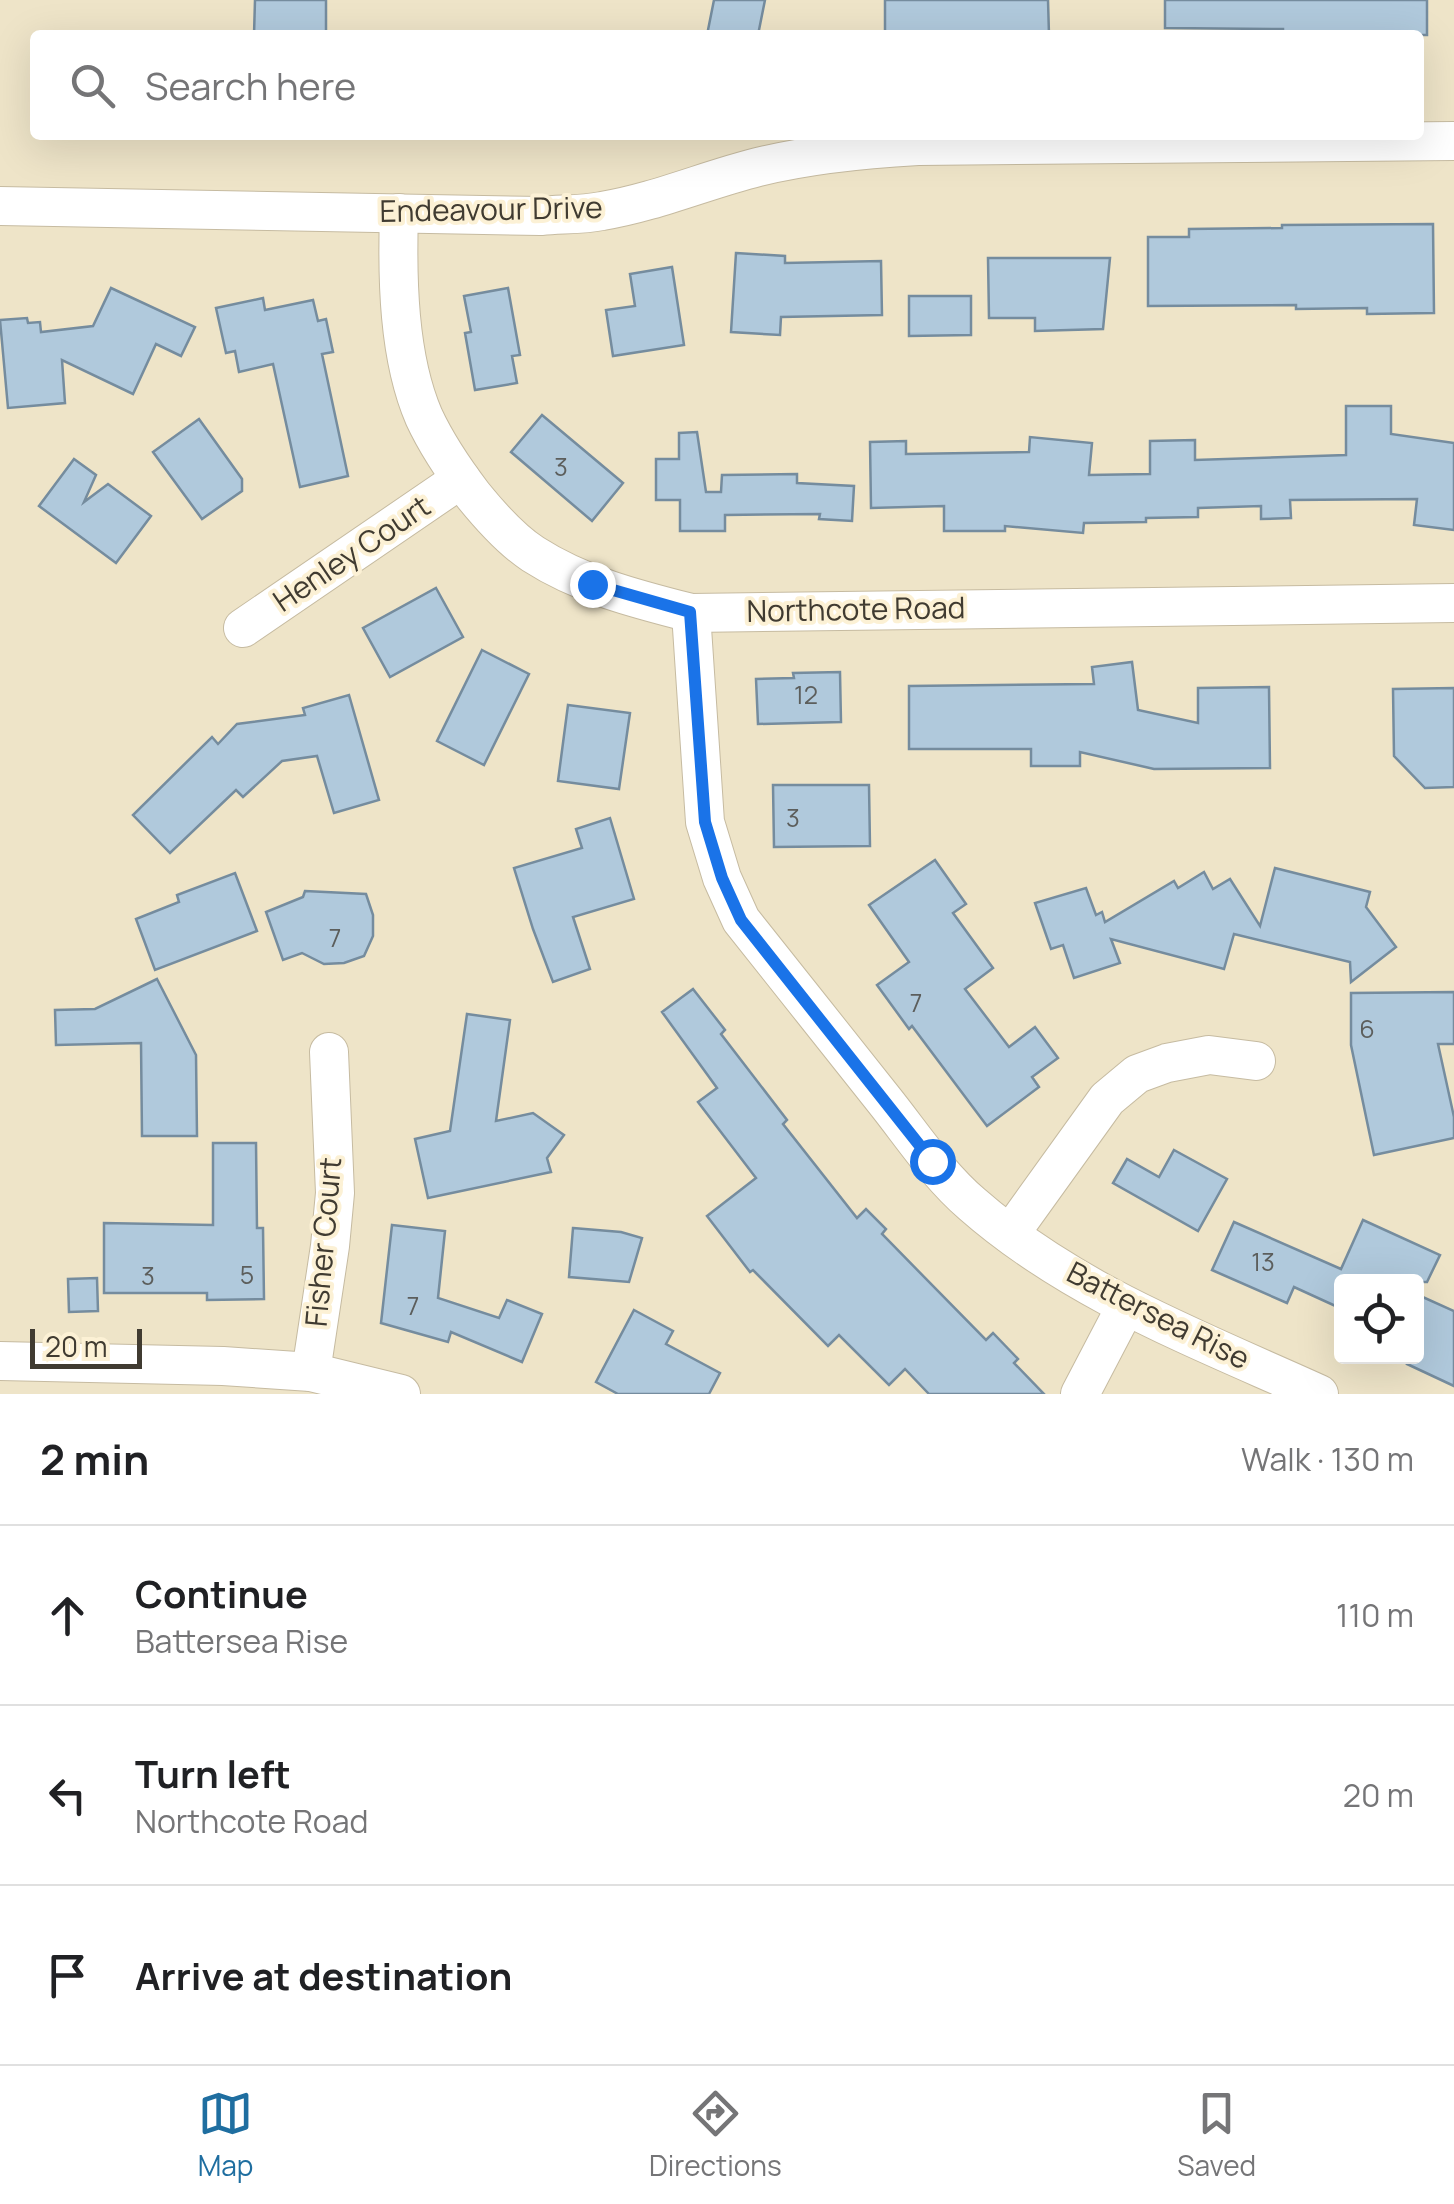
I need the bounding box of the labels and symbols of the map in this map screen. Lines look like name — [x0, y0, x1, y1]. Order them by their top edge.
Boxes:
street label: Endeavour Drive — [379, 186, 603, 231]
house number: 3 — [554, 449, 568, 484]
street label: Henley Court — [265, 485, 438, 620]
route end — [570, 562, 616, 608]
street label: Northcote Road — [746, 586, 966, 631]
house number: 12 — [794, 677, 818, 712]
house number: 3 — [786, 800, 800, 835]
house number: 7 — [329, 920, 341, 955]
house number: 7 — [910, 985, 922, 1020]
house number: 6 — [1359, 1011, 1375, 1046]
route start — [910, 1139, 956, 1185]
street label: Fisher Court — [295, 1155, 350, 1328]
house number: 13 — [1251, 1244, 1275, 1279]
street label: Battersea Rise — [1060, 1251, 1257, 1378]
house number: 5 — [240, 1257, 254, 1292]
house number: 3 — [141, 1258, 155, 1293]
house number: 7 — [407, 1288, 419, 1323]
scale bar — [30, 1324, 142, 1368]

